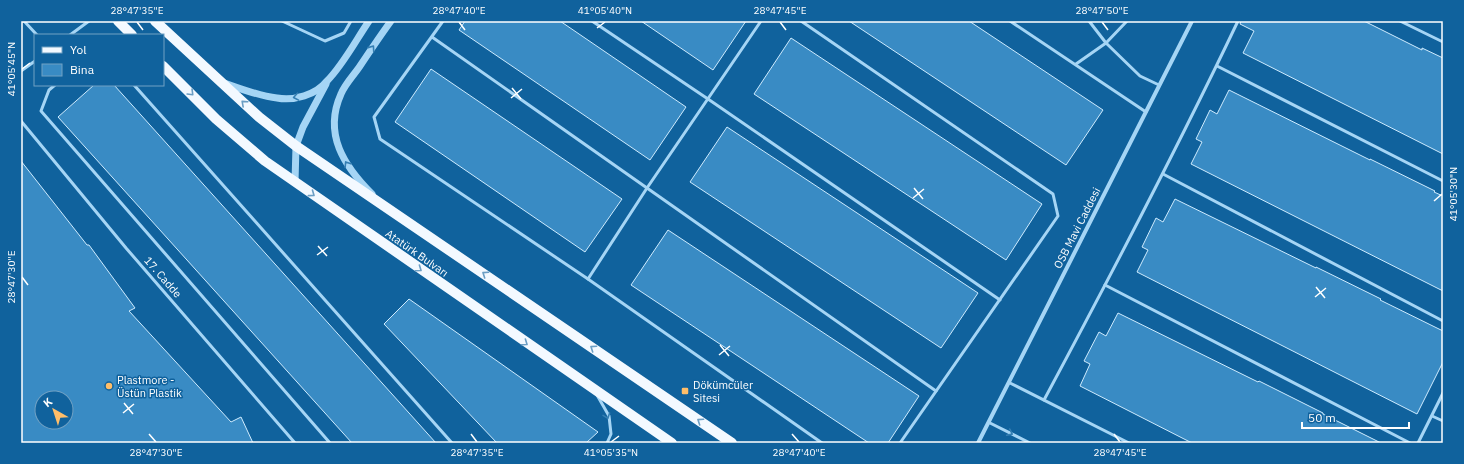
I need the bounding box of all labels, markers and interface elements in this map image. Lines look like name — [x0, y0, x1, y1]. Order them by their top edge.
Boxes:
text: 28°47'35"E — [110, 4, 164, 17]
text: 28°47'40"E — [432, 4, 486, 17]
text: 41°05'40"N — [578, 4, 632, 17]
text: 28°47'45"E — [753, 4, 807, 17]
text: 28°47'50"E — [1075, 4, 1129, 17]
legend — [34, 34, 164, 86]
text: 41°05'45"N — [5, 42, 18, 96]
text: Yol — [70, 42, 87, 57]
one-way arrow — [367, 45, 374, 52]
text: Bina — [70, 62, 95, 77]
one-way arrow — [186, 88, 194, 96]
one-way arrow — [293, 92, 299, 101]
one-way arrow — [241, 100, 249, 108]
one-way arrow — [345, 161, 352, 168]
text: 41°05'30"N — [1447, 167, 1460, 221]
street label: OSB Mavi Caddesi — [1051, 185, 1103, 271]
one-way arrow — [308, 189, 315, 197]
street label: Atatürk Bulvarı — [383, 226, 451, 280]
text: 28°47'30"E — [5, 250, 18, 304]
street label: 17. Cadde — [141, 253, 185, 301]
one-way arrow — [414, 264, 421, 271]
one-way arrow — [482, 271, 489, 279]
one-way arrow — [521, 338, 528, 345]
one-way arrow — [590, 346, 597, 353]
place label: Plastmore - Üstün Plastik — [117, 373, 182, 400]
place label: Dökümcüler Sitesi — [693, 378, 753, 405]
marker: Plastmore - Üstün Plastik — [104, 381, 114, 391]
marker: Dökümcüler Sitesi — [680, 386, 690, 396]
north arrow — [34, 390, 74, 430]
text: K — [40, 394, 55, 410]
scale bar — [1302, 404, 1409, 430]
text: 50 m — [1308, 410, 1336, 425]
one-way arrow — [602, 412, 611, 419]
one-way arrow — [697, 418, 704, 426]
one-way arrow — [1006, 428, 1013, 436]
text: 28°47'30"E — [129, 446, 183, 459]
text: 28°47'35"E — [450, 446, 504, 459]
text: 41°05'35"N — [584, 446, 638, 459]
text: 28°47'40"E — [772, 446, 826, 459]
text: 28°47'45"E — [1093, 446, 1147, 459]

